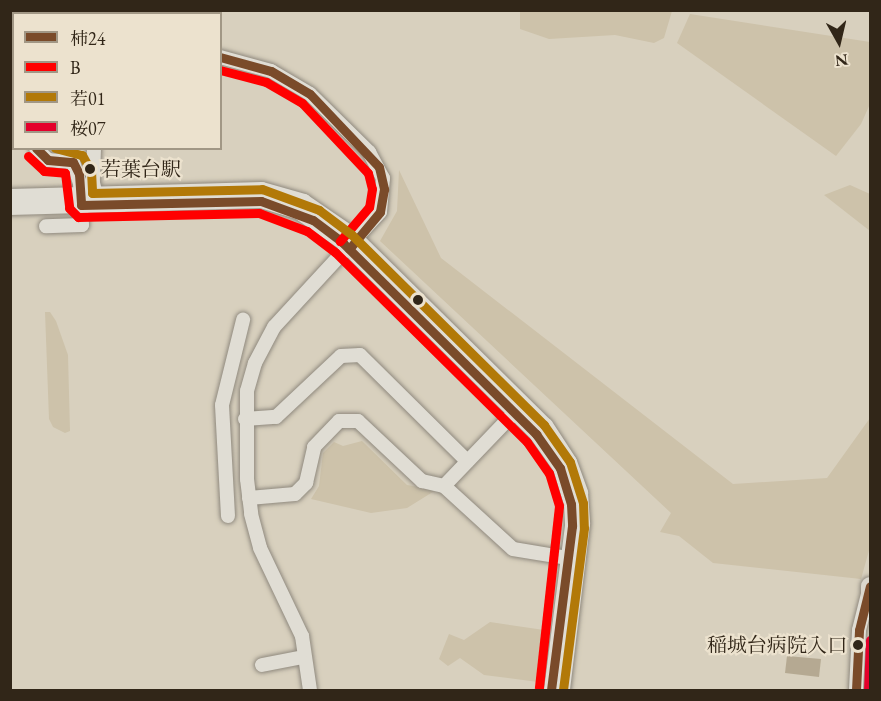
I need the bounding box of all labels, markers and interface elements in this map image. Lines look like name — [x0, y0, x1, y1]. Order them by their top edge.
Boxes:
legend — [12, 12, 222, 150]
north arrow — [809, 12, 869, 72]
text: 柿24 — [70, 27, 105, 50]
text: N — [834, 49, 849, 72]
text: B — [70, 56, 81, 79]
text: 若01 — [70, 87, 105, 110]
text: 桜07 — [70, 117, 105, 140]
place label: 若葉台駅 — [101, 157, 181, 181]
marker: 若葉台駅 — [84, 163, 96, 175]
unlabelled marker — [412, 294, 424, 306]
place label: 稲城台病院入口 — [707, 633, 847, 657]
marker: 稲城台病院入口 — [852, 639, 864, 651]

